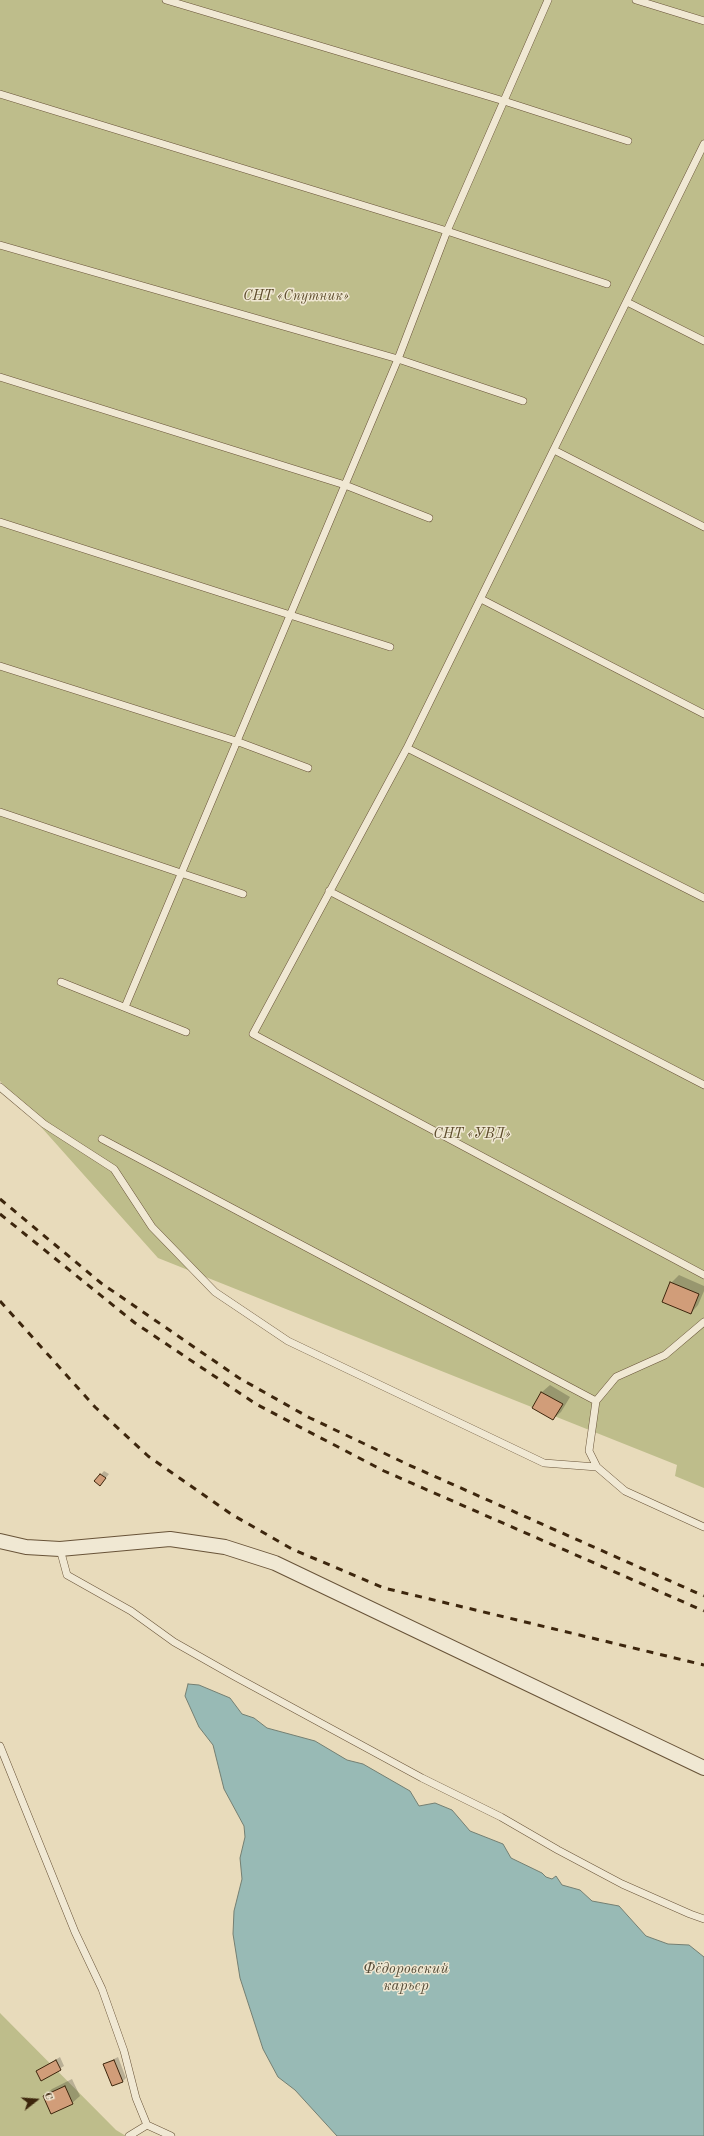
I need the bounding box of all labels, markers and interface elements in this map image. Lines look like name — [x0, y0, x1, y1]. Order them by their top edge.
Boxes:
park label: СНТ «Спутник» — [243, 288, 349, 304]
park label: СНТ «УВД» — [433, 1126, 511, 1142]
water label: Фёдоровский карьер — [363, 1960, 449, 1995]
north arrow — [16, 2080, 56, 2120]
text: С — [42, 2091, 54, 2101]

